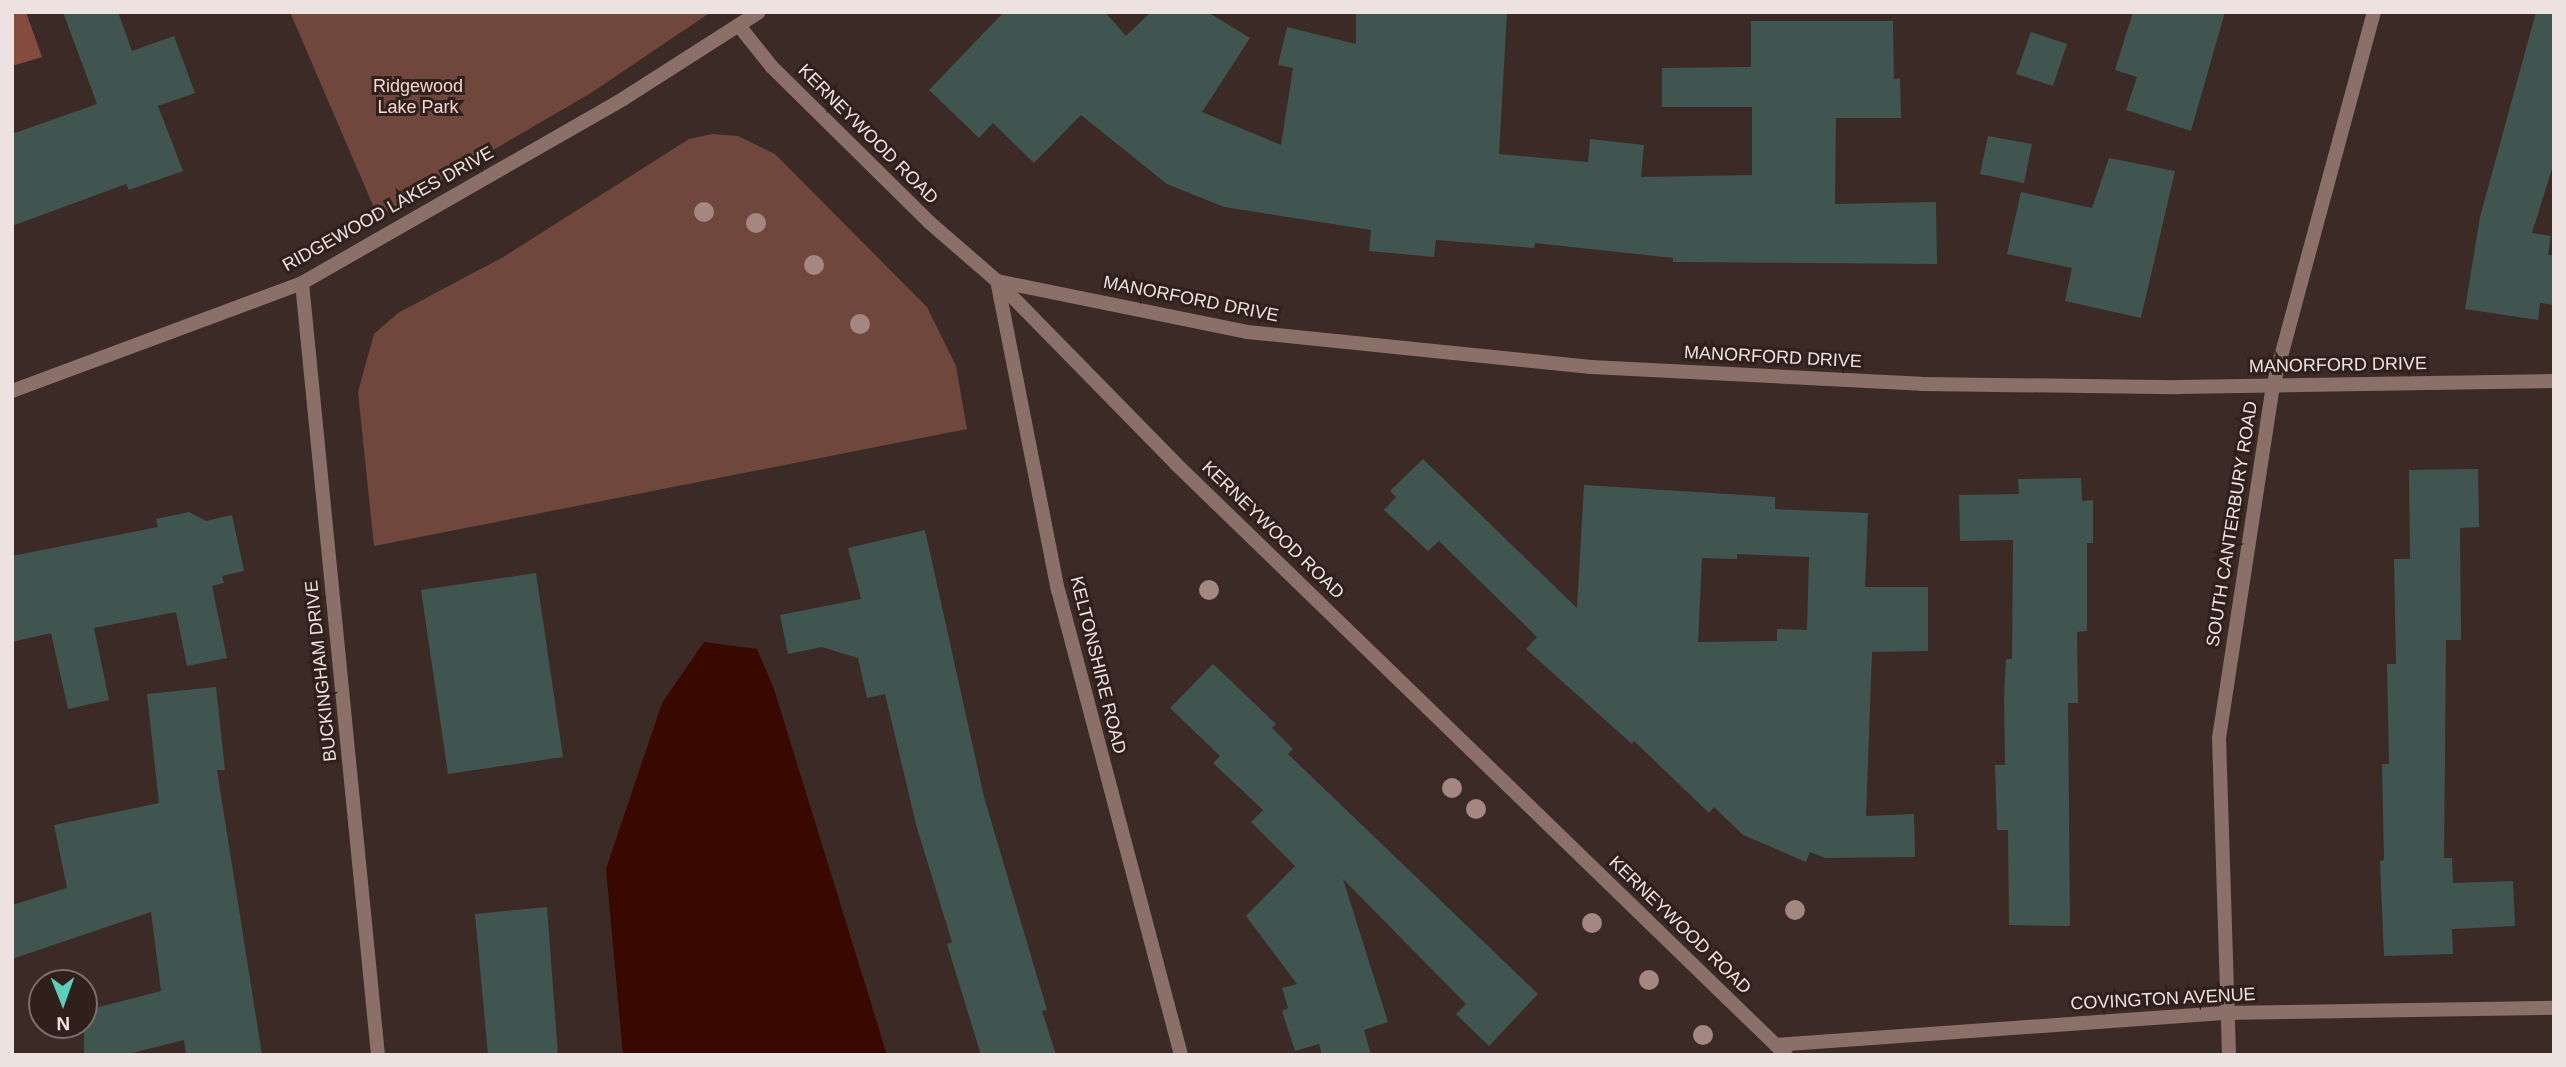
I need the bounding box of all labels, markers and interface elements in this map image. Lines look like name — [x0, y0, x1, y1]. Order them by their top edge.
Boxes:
street label: KERNEYWOOD ROAD — [794, 60, 942, 208]
park label: Ridgewood Lake Park — [373, 76, 463, 119]
street label: RIDGEWOOD LAKES DRIVE — [279, 142, 497, 276]
street label: MANORFORD DRIVE — [1102, 271, 1280, 327]
street label: MANORFORD DRIVE — [1684, 342, 1862, 372]
street label: MANORFORD DRIVE — [2249, 353, 2427, 377]
street label: SOUTH CANTERBURY ROAD — [2202, 399, 2262, 649]
street label: KERNEYWOOD ROAD — [1198, 457, 1348, 603]
street label: KELTONSHIRE ROAD — [1065, 574, 1131, 756]
street label: BUCKINGHAM DRIVE — [301, 579, 341, 763]
street label: KERNEYWOOD ROAD — [1605, 852, 1755, 998]
north arrow — [28, 969, 98, 1039]
street label: COVINGTON AVENUE — [2069, 983, 2257, 1015]
text: N — [56, 1013, 70, 1034]

